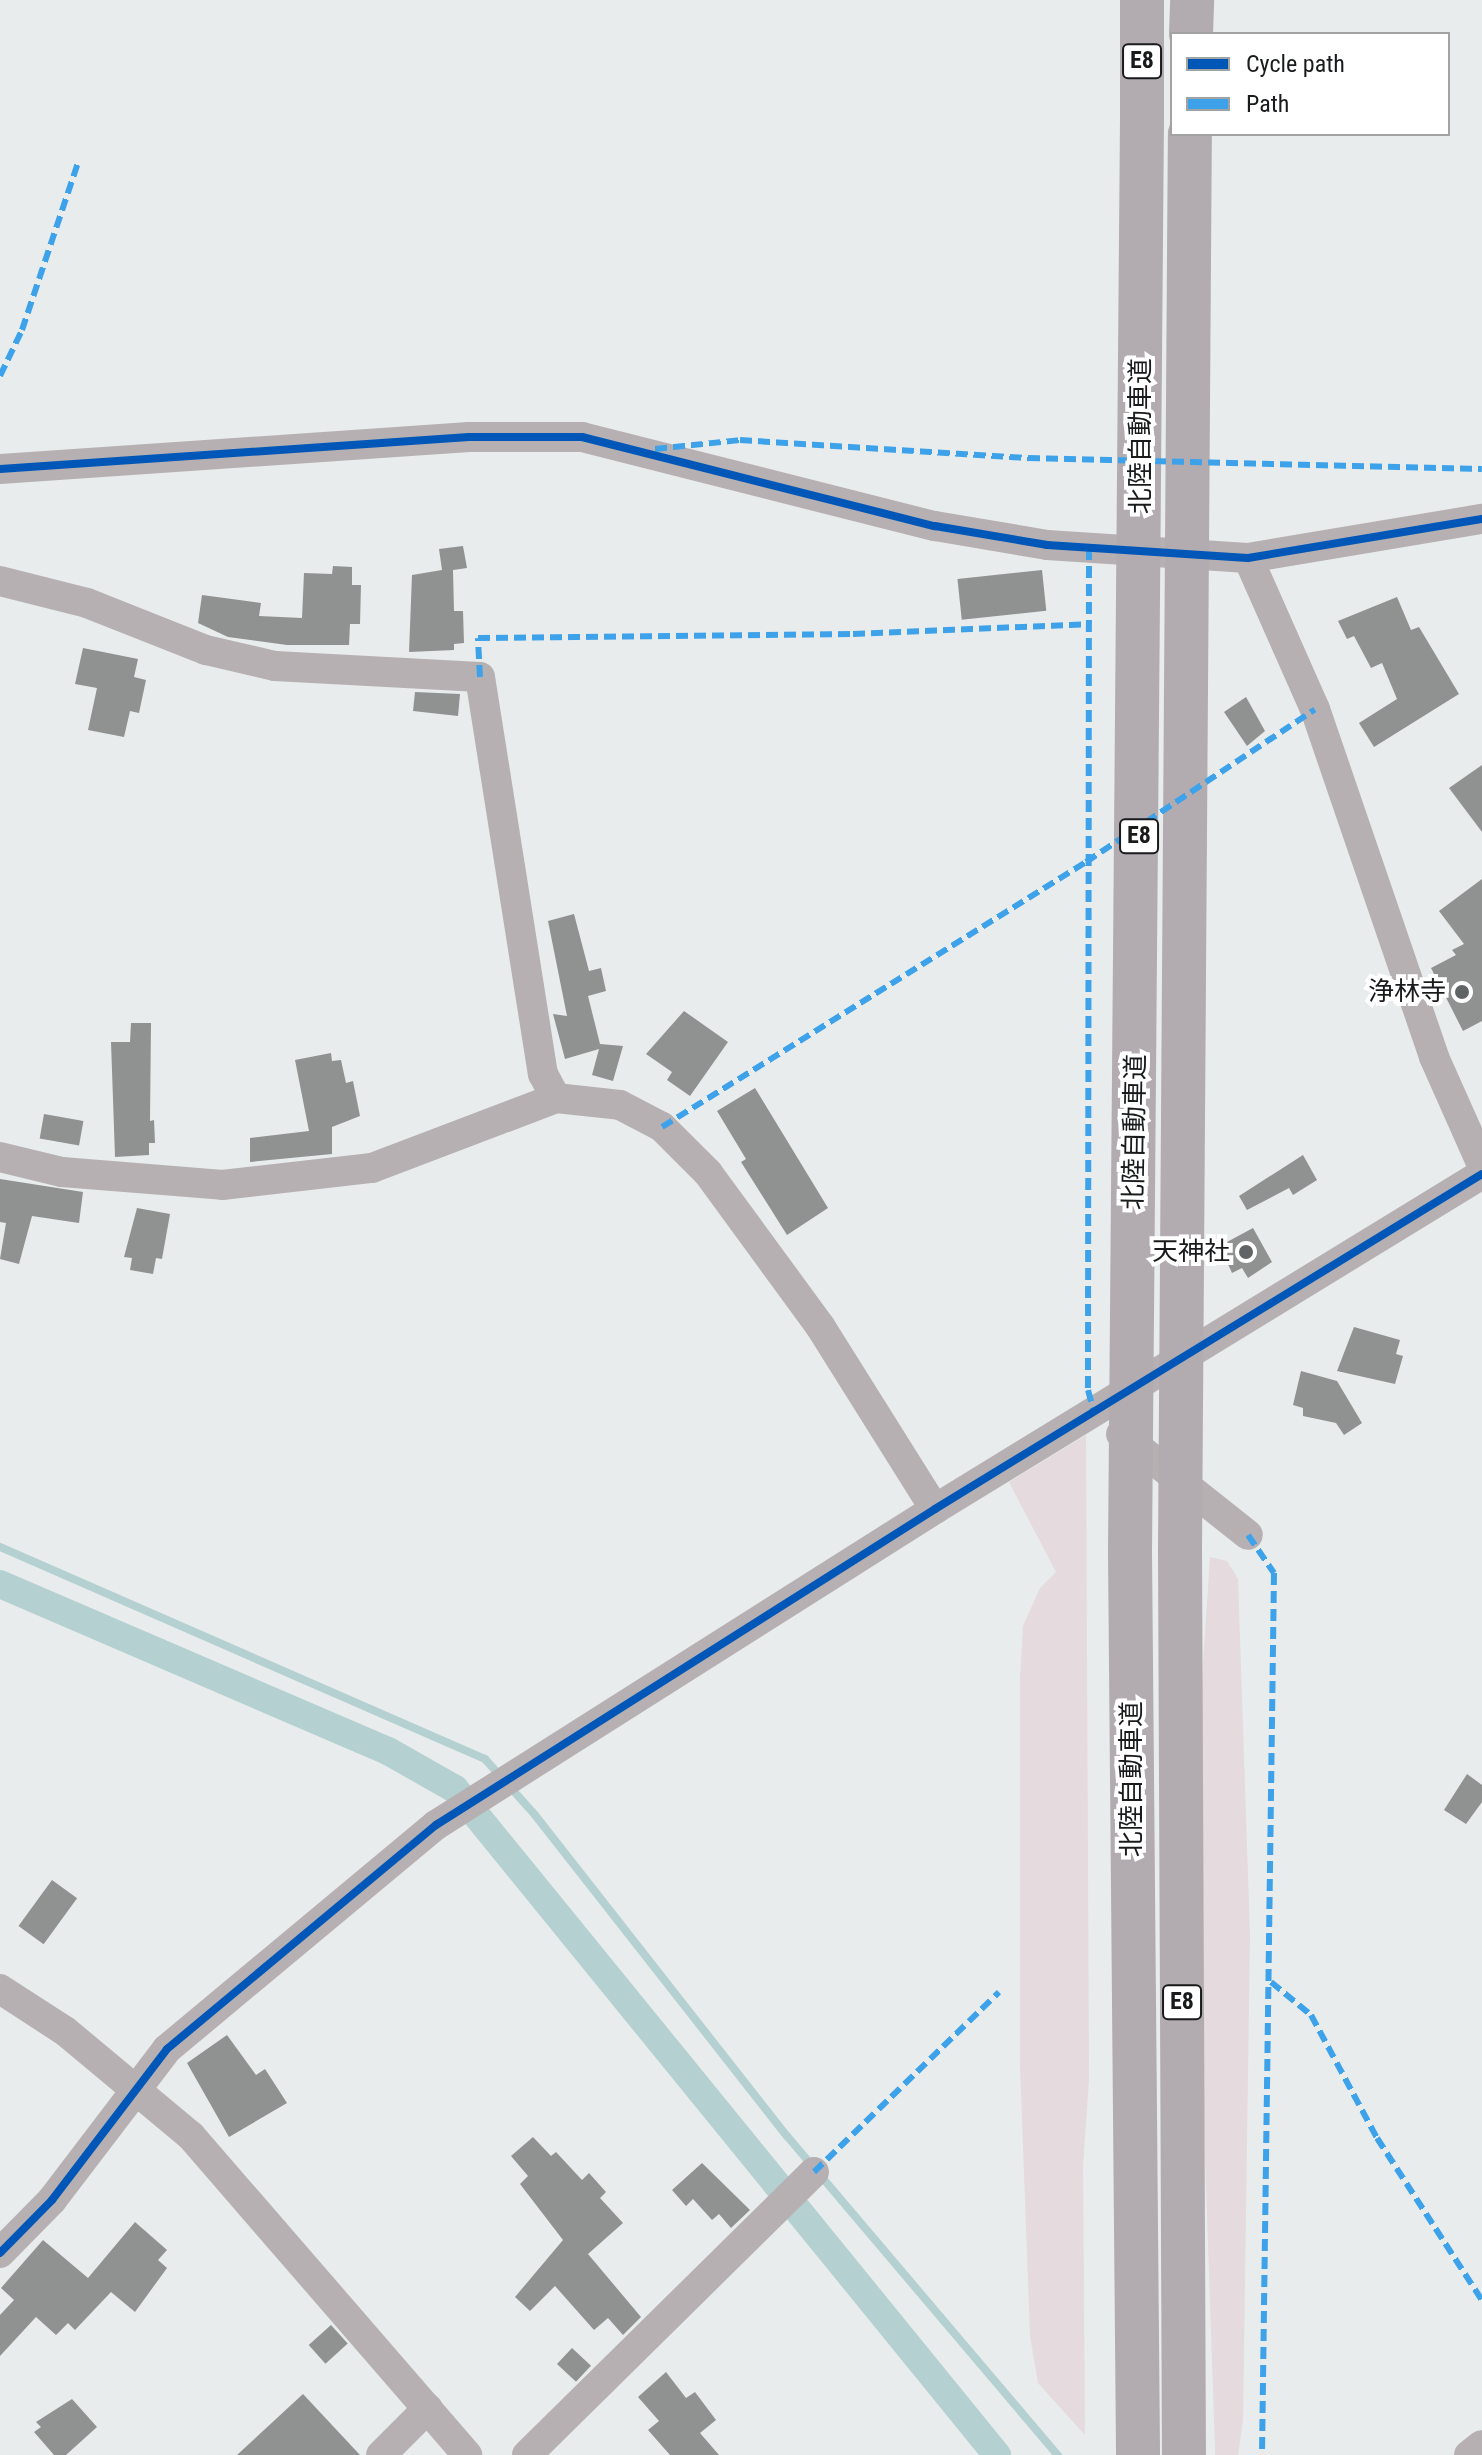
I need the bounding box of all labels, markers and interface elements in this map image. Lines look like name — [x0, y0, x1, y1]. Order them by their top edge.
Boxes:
legend — [1170, 32, 1450, 136]
road number: E8 — [1122, 41, 1162, 81]
text: Cycle path — [1246, 50, 1345, 78]
text: Path — [1246, 90, 1289, 118]
street label: 北陸自動車道 — [1125, 358, 1157, 514]
road number: E8 — [1119, 816, 1159, 856]
place label: 浄林寺 — [1368, 976, 1446, 1008]
marker: 浄林寺 — [1453, 983, 1471, 1001]
street label: 北陸自動車道 — [1118, 1054, 1152, 1210]
place label: 天神社 — [1152, 1236, 1230, 1268]
marker: 天神社 — [1237, 1243, 1255, 1261]
street label: 北陸自動車道 — [1116, 1701, 1148, 1857]
road number: E8 — [1162, 1982, 1202, 2022]

